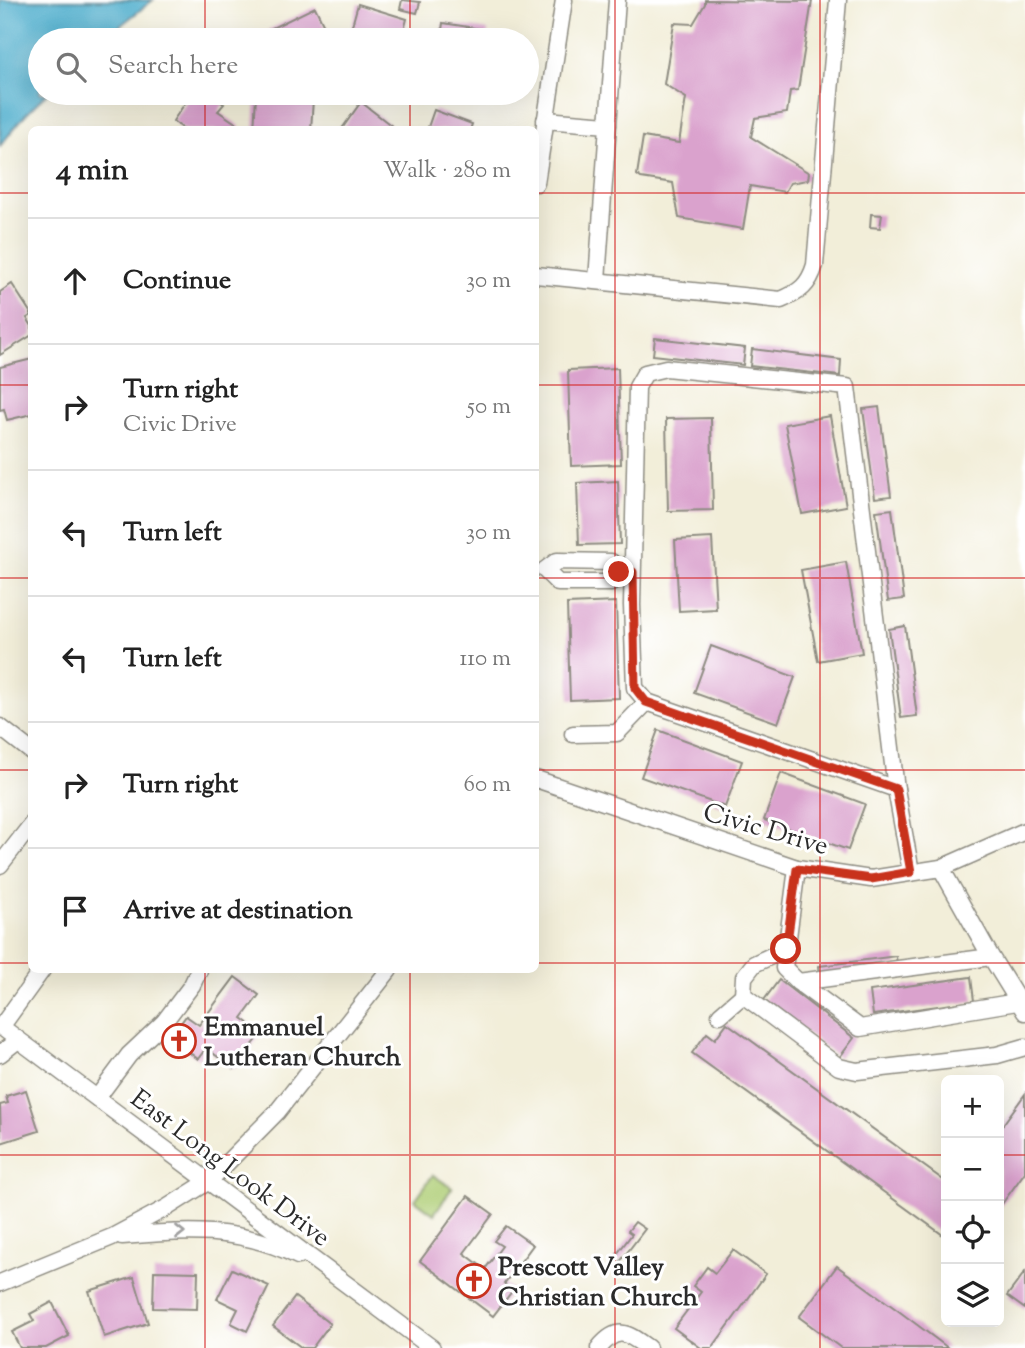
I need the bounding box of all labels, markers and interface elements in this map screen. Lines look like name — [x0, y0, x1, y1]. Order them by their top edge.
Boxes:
search box — [28, 28, 539, 105]
icon: search — [52, 48, 90, 86]
text: Search here — [108, 48, 238, 85]
text: 4 min — [56, 150, 129, 193]
text: Walk · 280 m — [383, 155, 511, 188]
icon: ahead — [56, 262, 94, 300]
text: Continue — [123, 263, 231, 300]
text: 30 m — [466, 265, 511, 298]
text: Turn right — [123, 372, 238, 409]
icon: right — [56, 388, 94, 426]
text: 50 m — [467, 391, 511, 424]
text: Civic Drive — [123, 409, 237, 442]
icon: left — [56, 514, 94, 552]
text: Turn left — [123, 515, 222, 552]
text: 30 m — [466, 517, 511, 550]
route end — [603, 556, 634, 587]
icon: left — [56, 640, 94, 678]
text: Turn left — [123, 641, 222, 678]
text: 110 m — [460, 643, 511, 676]
icon: right — [56, 766, 94, 804]
text: Turn right — [123, 767, 238, 804]
text: 60 m — [463, 769, 511, 802]
street label: Civic Drive — [698, 795, 832, 866]
icon: arrive — [56, 892, 94, 930]
text: Arrive at destination — [123, 893, 353, 930]
route start — [770, 933, 801, 964]
place label: Emmanuel Lutheran Church — [204, 1010, 402, 1077]
church icon: Emmanuel Lutheran Church — [160, 1022, 198, 1060]
map controls — [941, 1075, 1004, 1327]
button: + — [941, 1075, 1004, 1138]
street label: East Long Look Drive — [122, 1081, 337, 1257]
button: − — [941, 1138, 1004, 1201]
button: locate — [941, 1201, 1004, 1264]
one-way arrow — [176, 1224, 186, 1240]
place label: Prescott Valley Christian Church — [498, 1250, 699, 1317]
church icon: Prescott Valley Christian Church — [455, 1262, 493, 1300]
button: layers — [941, 1264, 1004, 1327]

